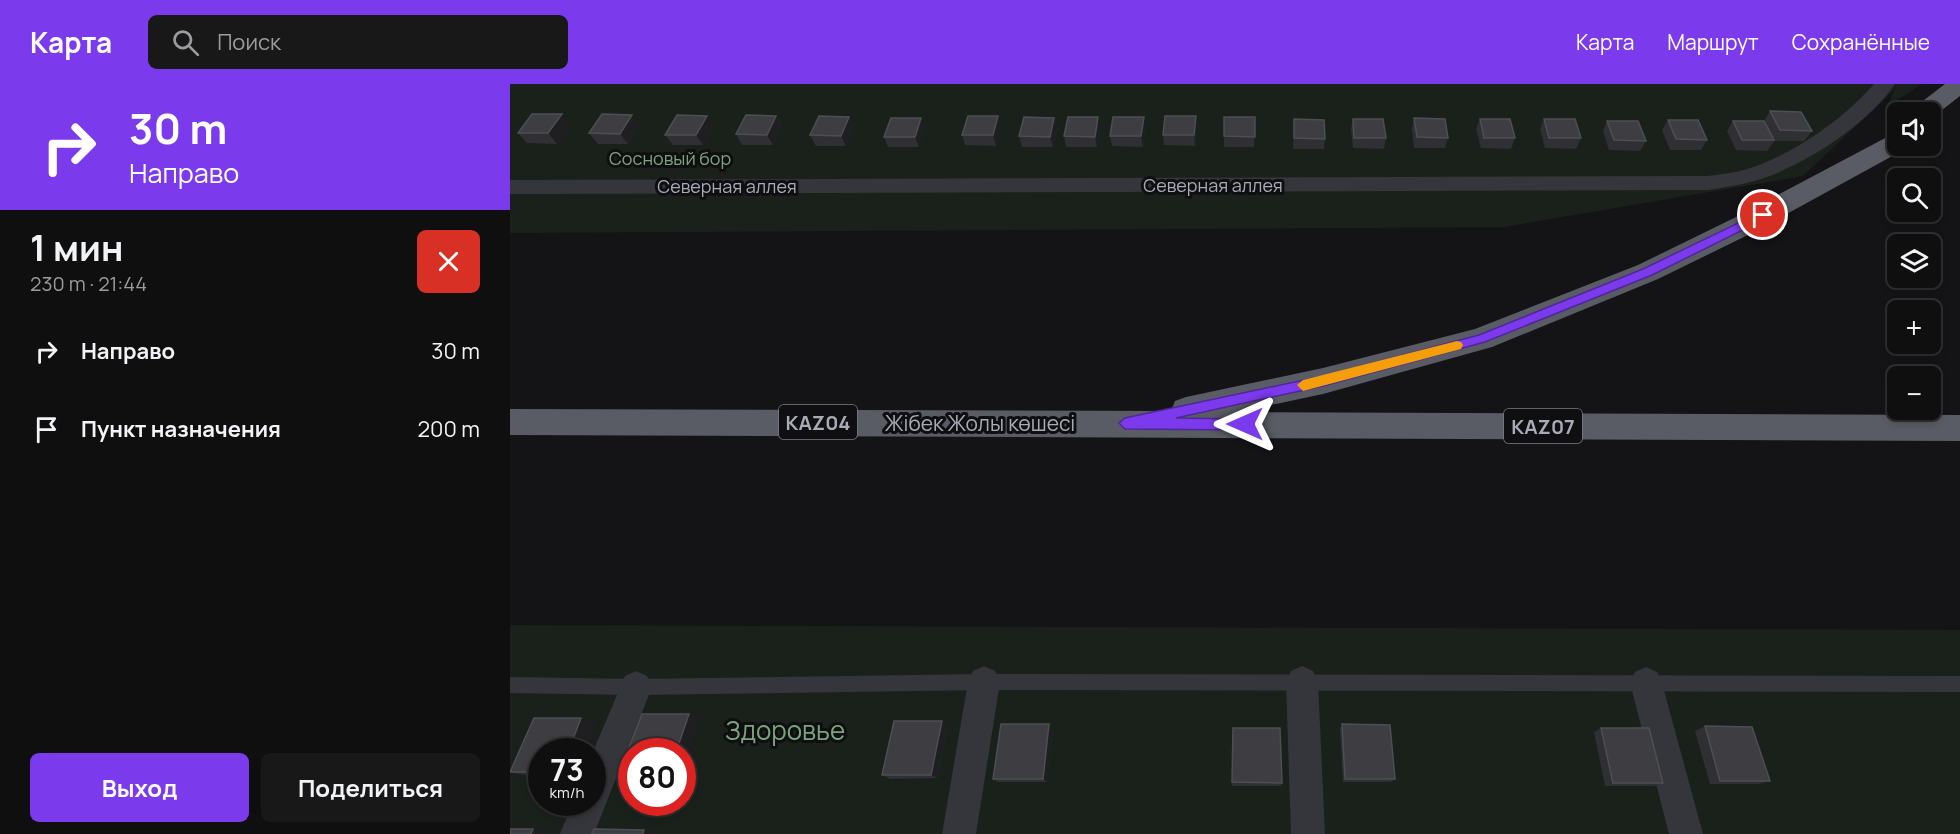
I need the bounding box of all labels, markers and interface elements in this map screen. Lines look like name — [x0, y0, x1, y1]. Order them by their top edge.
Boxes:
search box — [148, 15, 568, 69]
text: Карта — [30, 23, 112, 61]
icon: search — [169, 26, 202, 59]
text: Поиск — [217, 27, 281, 57]
text: Карта — [1576, 28, 1634, 56]
text: Маршрут — [1667, 28, 1759, 56]
text: Сохранённые — [1792, 28, 1930, 56]
text: 30 m — [129, 99, 227, 157]
map controls — [1887, 102, 1941, 420]
button: sound — [1887, 102, 1941, 156]
icon: right — [30, 108, 108, 186]
park label: Сосновый бор — [609, 146, 731, 170]
text: Направо — [129, 154, 239, 191]
button: search — [1887, 168, 1941, 222]
street label: Северная аллея — [1143, 173, 1283, 197]
street label: Северная аллея — [657, 174, 797, 198]
pin — [1737, 189, 1788, 240]
icon: arrive — [1746, 198, 1779, 231]
text: 1 мин — [30, 223, 123, 272]
button: close — [417, 230, 480, 293]
button: layers — [1887, 234, 1941, 288]
text: 230 m · 21:44 — [30, 270, 147, 297]
button: + — [1887, 300, 1941, 354]
icon: right — [30, 335, 63, 368]
text: Направо — [81, 336, 175, 366]
text: 30 m — [431, 336, 480, 366]
button: − — [1887, 366, 1941, 420]
position arrow — [1213, 392, 1277, 456]
road number: KАZ04 — [779, 405, 857, 439]
street label: Жібек Жолы көшесі — [885, 409, 1075, 437]
road number: KAZ07 — [1504, 409, 1582, 443]
icon: arrive — [30, 413, 63, 446]
text: Пункт назначения — [81, 414, 281, 444]
text: 200 m — [418, 414, 480, 444]
park label: Здоровье — [725, 712, 845, 748]
speed limit sign: 80 — [618, 738, 696, 816]
text: 73 — [550, 749, 584, 790]
button: Выход — [30, 753, 249, 822]
button: Поделиться — [261, 753, 480, 822]
text: km/h — [550, 782, 584, 803]

